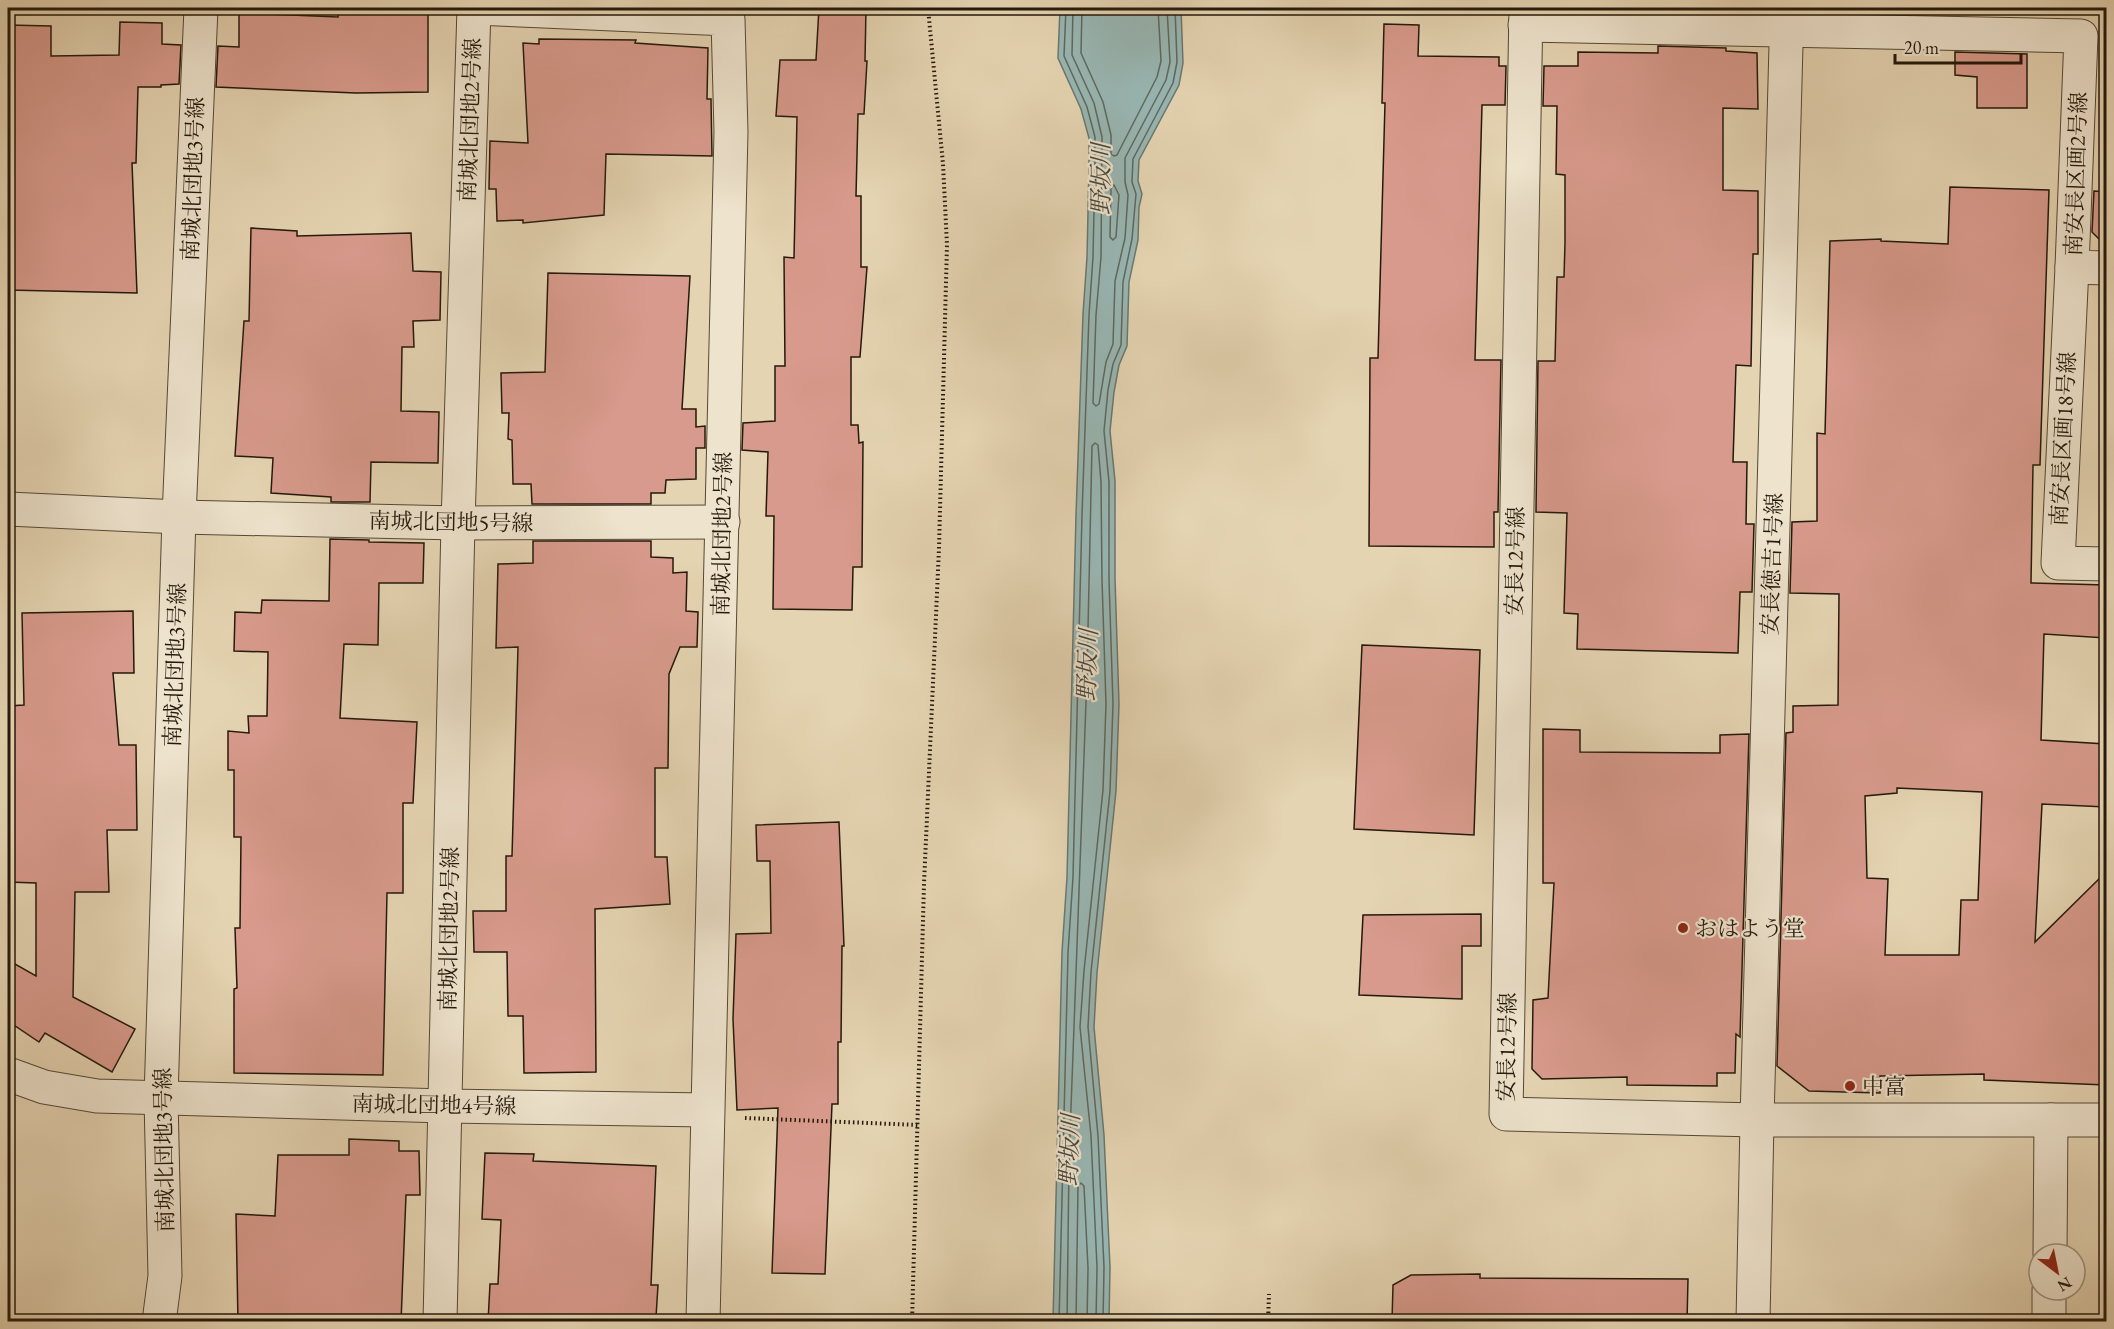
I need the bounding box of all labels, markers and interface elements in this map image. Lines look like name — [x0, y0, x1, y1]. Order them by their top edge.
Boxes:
scale bar — [1895, 27, 2021, 65]
text: 20 m — [1904, 36, 1939, 59]
street label: 南城北団地2号線 — [453, 37, 487, 203]
street label: 南安長区画2号線 — [2059, 91, 2093, 257]
street label: 南城北団地3号線 — [176, 96, 210, 262]
water label: 野坂川 — [1085, 140, 1116, 215]
street label: 南安長区画18号線 — [2044, 351, 2082, 527]
street label: 南城北団地2号線 — [706, 451, 738, 617]
street label: 安長徳吉1号線 — [1755, 492, 1789, 636]
street label: 南城北団地5号線 — [368, 506, 534, 538]
street label: 安長12号線 — [1500, 506, 1530, 616]
street label: 南城北団地3号線 — [158, 582, 192, 748]
water label: 野坂川 — [1070, 625, 1104, 702]
street label: 南城北団地2号線 — [433, 846, 465, 1012]
place label: おはよう堂 — [1695, 914, 1805, 943]
marker: おはよう堂 — [1676, 921, 1690, 935]
street label: 安長12号線 — [1492, 992, 1522, 1102]
street label: 南城北団地3号線 — [148, 1067, 180, 1233]
place label: 中富 — [1862, 1072, 1906, 1101]
marker: 中富 — [1843, 1079, 1857, 1093]
street label: 南城北団地4号線 — [351, 1089, 517, 1121]
water label: 野坂川 — [1052, 1110, 1086, 1187]
north arrow — [2027, 1242, 2087, 1302]
text: N — [2054, 1272, 2076, 1297]

